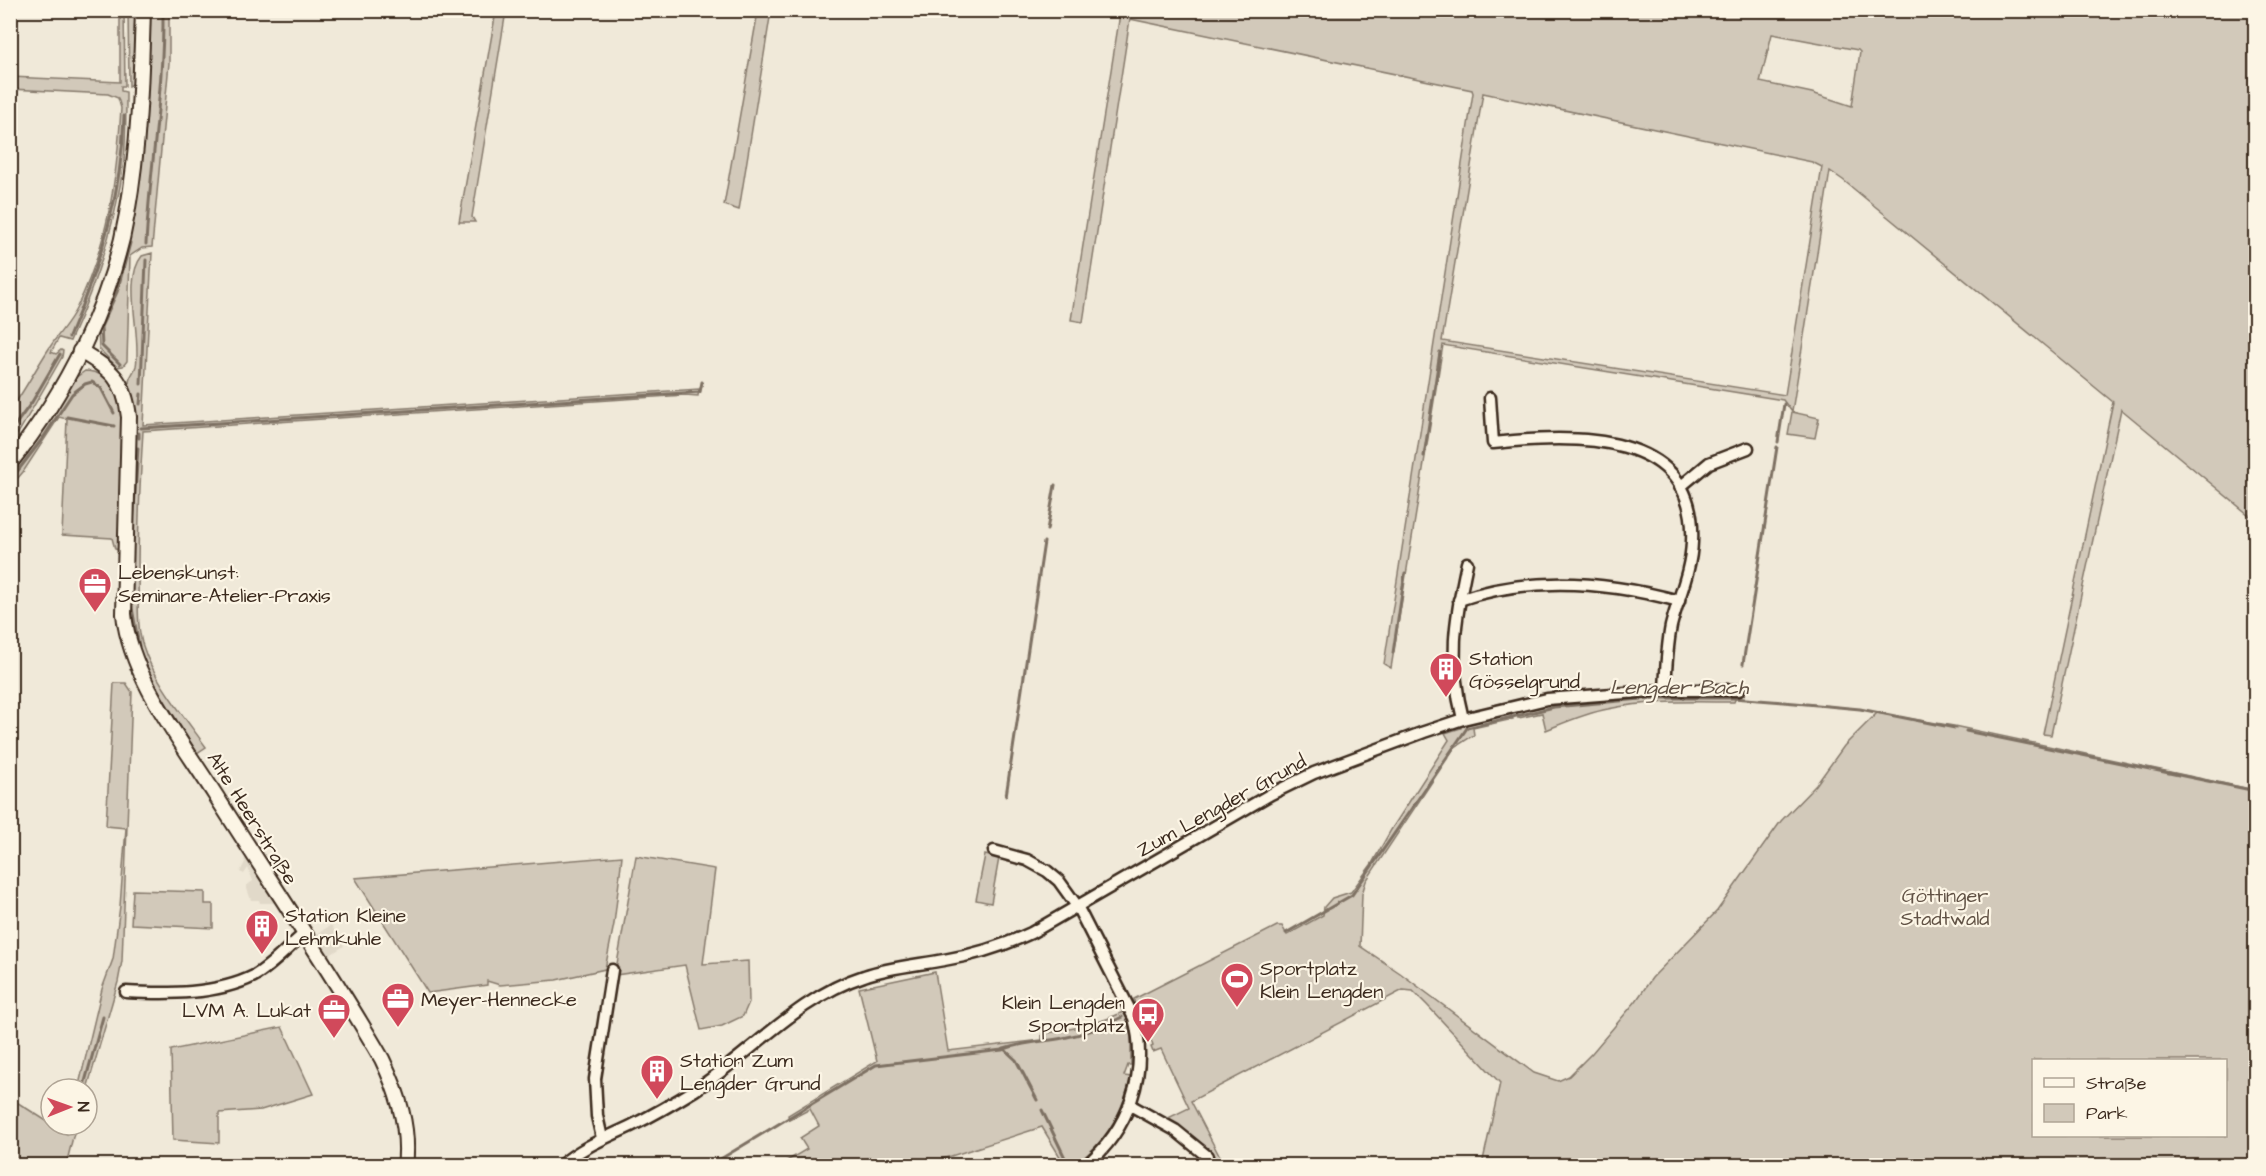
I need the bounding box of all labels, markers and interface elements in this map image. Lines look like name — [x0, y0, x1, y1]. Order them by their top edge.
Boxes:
place label: Lebenskunst: Seminare-Atelier-Praxis — [118, 559, 331, 610]
office icon: Lebenskunst: Seminare-Atelier-Praxis — [77, 566, 113, 613]
place label: Station Gösselgrund — [1469, 645, 1580, 697]
building icon: Station Gösselgrund — [1428, 651, 1464, 698]
water label: Lengder Bach — [1610, 673, 1750, 703]
street label: Alte Heerstraße — [200, 747, 304, 891]
street label: Zum Lengder Grund — [1132, 748, 1312, 865]
park label: Göttinger Stadtwald — [1900, 882, 1990, 933]
place label: Station Kleine Lehmkuhle — [285, 902, 407, 953]
building icon: Station Kleine Lehmkuhle — [244, 908, 280, 955]
place label: Sportplatz Klein Lengden — [1260, 955, 1383, 1007]
sports icon: Sportplatz Klein Lengden — [1219, 961, 1255, 1008]
office icon: Meyer-Hennecke — [380, 981, 416, 1028]
place label: Meyer-Hennecke — [421, 986, 577, 1015]
place label: Klein Lengden Sportplatz — [1002, 989, 1125, 1040]
office icon: LVM A. Lukat — [316, 992, 352, 1039]
bus stop icon: Klein Lengden Sportplatz — [1130, 996, 1166, 1043]
place label: LVM A. Lukat — [182, 997, 311, 1025]
place label: Station Zum Lengder Grund — [680, 1047, 820, 1099]
building icon: Station Zum Lengder Grund — [639, 1053, 675, 1100]
legend — [2032, 1059, 2227, 1137]
text: Straße — [2086, 1071, 2147, 1096]
north arrow — [39, 1077, 99, 1137]
text: Park — [2086, 1101, 2128, 1126]
text: N — [72, 1102, 94, 1112]

